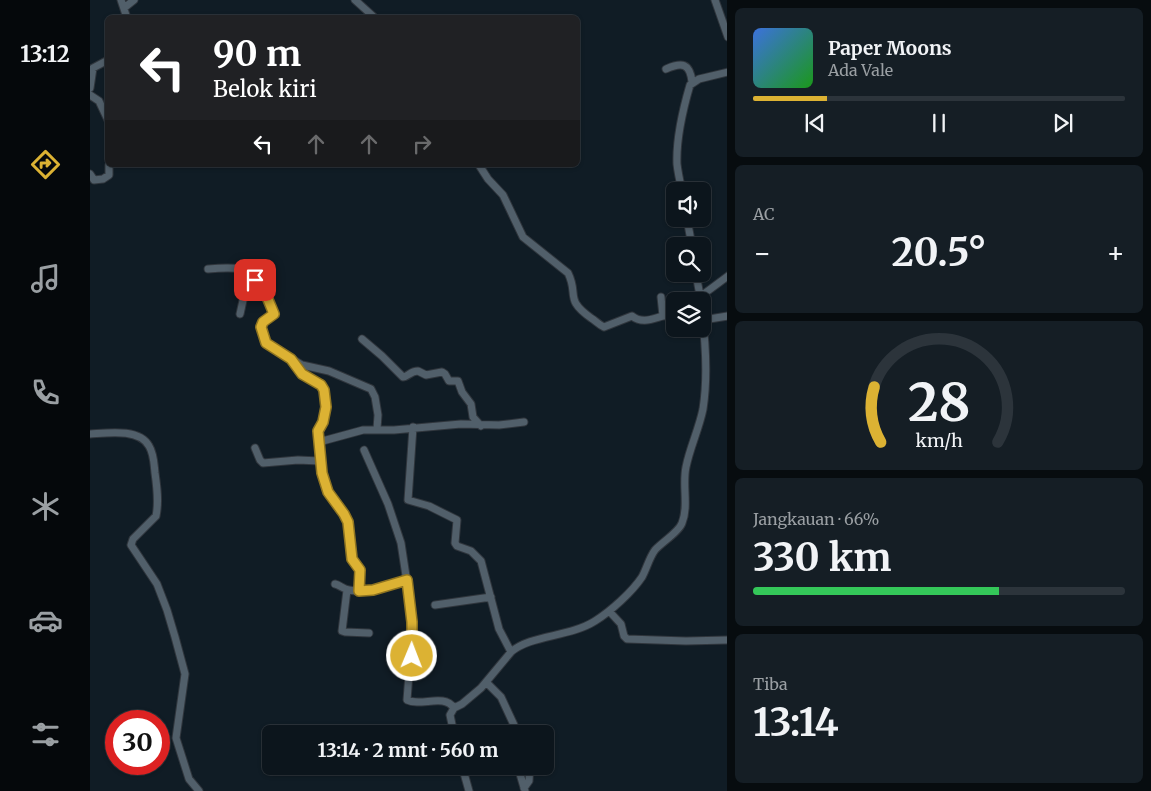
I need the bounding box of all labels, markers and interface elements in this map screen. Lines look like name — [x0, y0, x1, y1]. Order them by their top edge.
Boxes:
text: 90 m — [213, 32, 301, 76]
icon: left — [130, 35, 195, 100]
text: Paper Moons — [828, 36, 952, 60]
text: 13:12 — [20, 40, 70, 68]
text: Ada Vale — [828, 60, 893, 80]
text: Belok kiri — [213, 75, 317, 103]
icon: previous — [801, 109, 829, 137]
icon: pause — [925, 109, 953, 137]
icon: next — [1049, 109, 1077, 137]
icon: left — [249, 130, 277, 158]
icon: ahead — [302, 130, 330, 158]
icon: ahead — [355, 130, 383, 158]
icon: right — [408, 130, 436, 158]
icon: directions — [28, 147, 63, 182]
map controls — [666, 182, 711, 337]
button: sound — [666, 182, 711, 227]
text: AC — [753, 204, 775, 224]
text: 20.5° — [892, 229, 986, 276]
text: − — [753, 235, 772, 271]
text: + — [1106, 235, 1125, 271]
button: search — [666, 237, 711, 282]
pin — [234, 259, 276, 301]
icon: music — [28, 261, 63, 296]
icon: arrive — [241, 266, 269, 294]
button: layers — [666, 292, 711, 337]
text: 28 — [908, 370, 970, 435]
icon: phone — [28, 375, 63, 410]
text: km/h — [915, 429, 963, 452]
icon: climate — [28, 489, 63, 524]
text: Jangkauan · 66% — [753, 509, 879, 529]
text: 330 km — [753, 534, 892, 581]
icon: car — [28, 603, 63, 638]
position arrow — [385, 629, 437, 681]
text: Tiba — [753, 674, 788, 694]
text: 13:14 — [753, 699, 839, 746]
speed limit sign: 30 — [105, 710, 170, 775]
icon: filters — [28, 717, 63, 752]
text: 13:14 · 2 mnt · 560 m — [318, 738, 499, 762]

